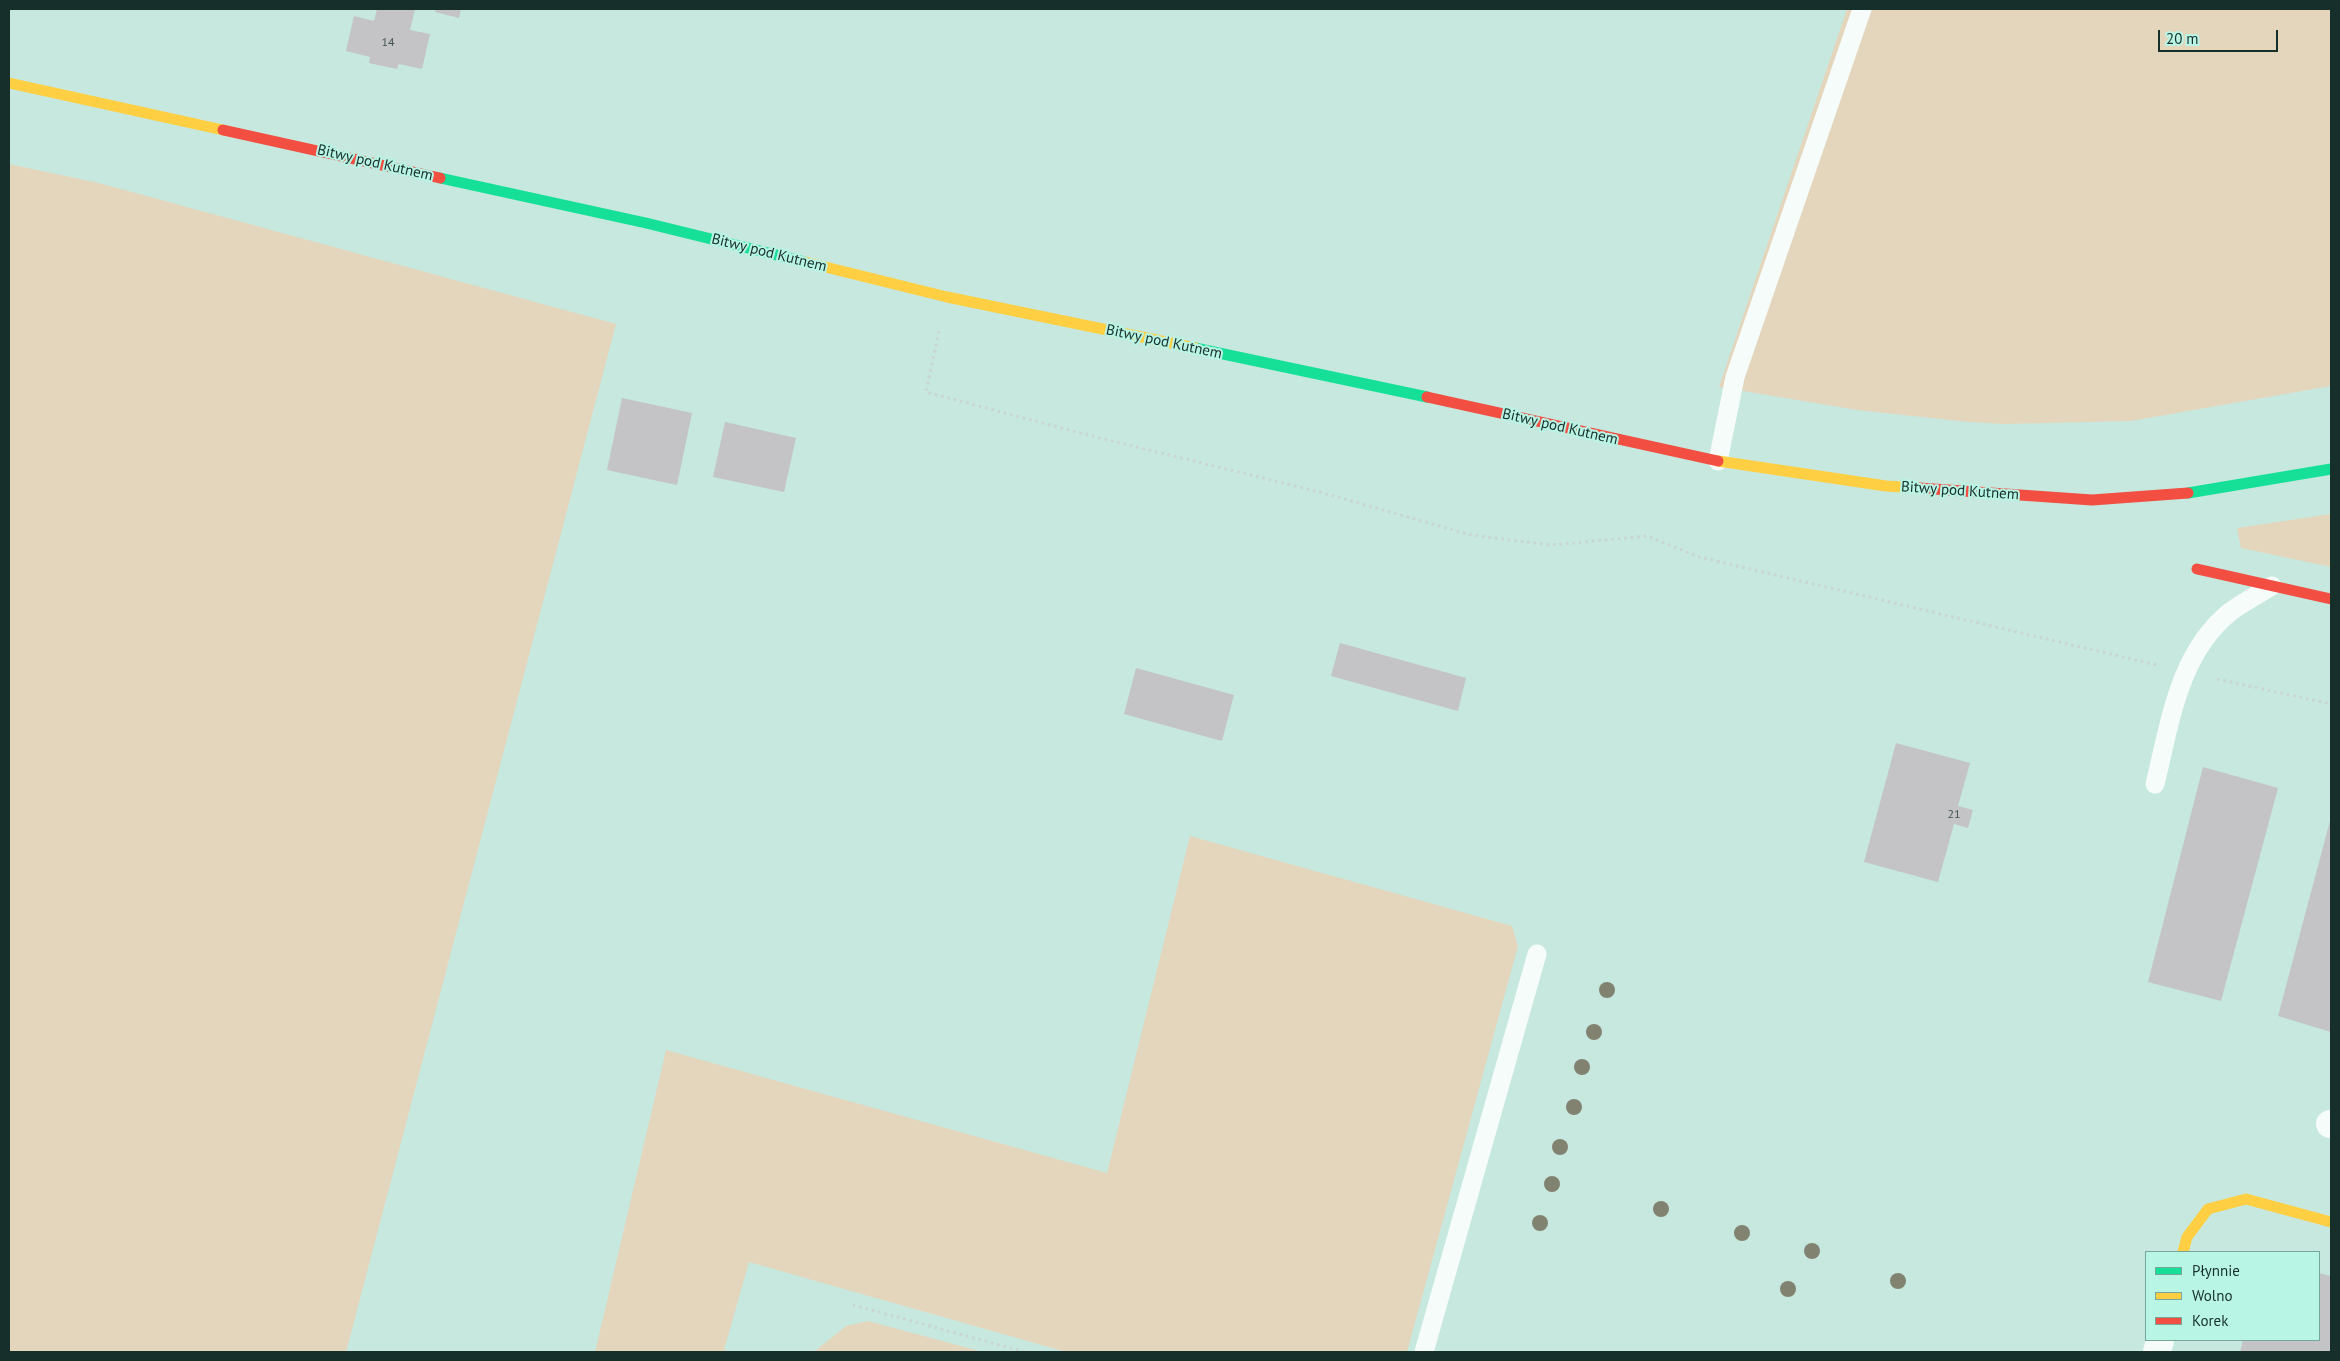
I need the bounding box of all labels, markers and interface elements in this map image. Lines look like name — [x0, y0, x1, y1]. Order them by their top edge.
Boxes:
scale bar — [2160, 20, 2280, 52]
text: 20 m — [2166, 29, 2199, 48]
house number: 14 — [381, 36, 395, 50]
street label: Bitwy pod Kutnem — [315, 141, 435, 185]
street label: Bitwy pod Kutnem — [710, 230, 828, 276]
street label: Bitwy pod Kutnem — [1104, 321, 1224, 363]
street label: Bitwy pod Kutnem — [1500, 405, 1620, 449]
street label: Bitwy pod Kutnem — [1900, 478, 2020, 504]
house number: 21 — [1947, 808, 1961, 822]
legend — [2145, 1251, 2320, 1341]
text: Płynnie — [2192, 1261, 2240, 1280]
text: Wolno — [2192, 1286, 2232, 1305]
text: Korek — [2192, 1311, 2228, 1330]

